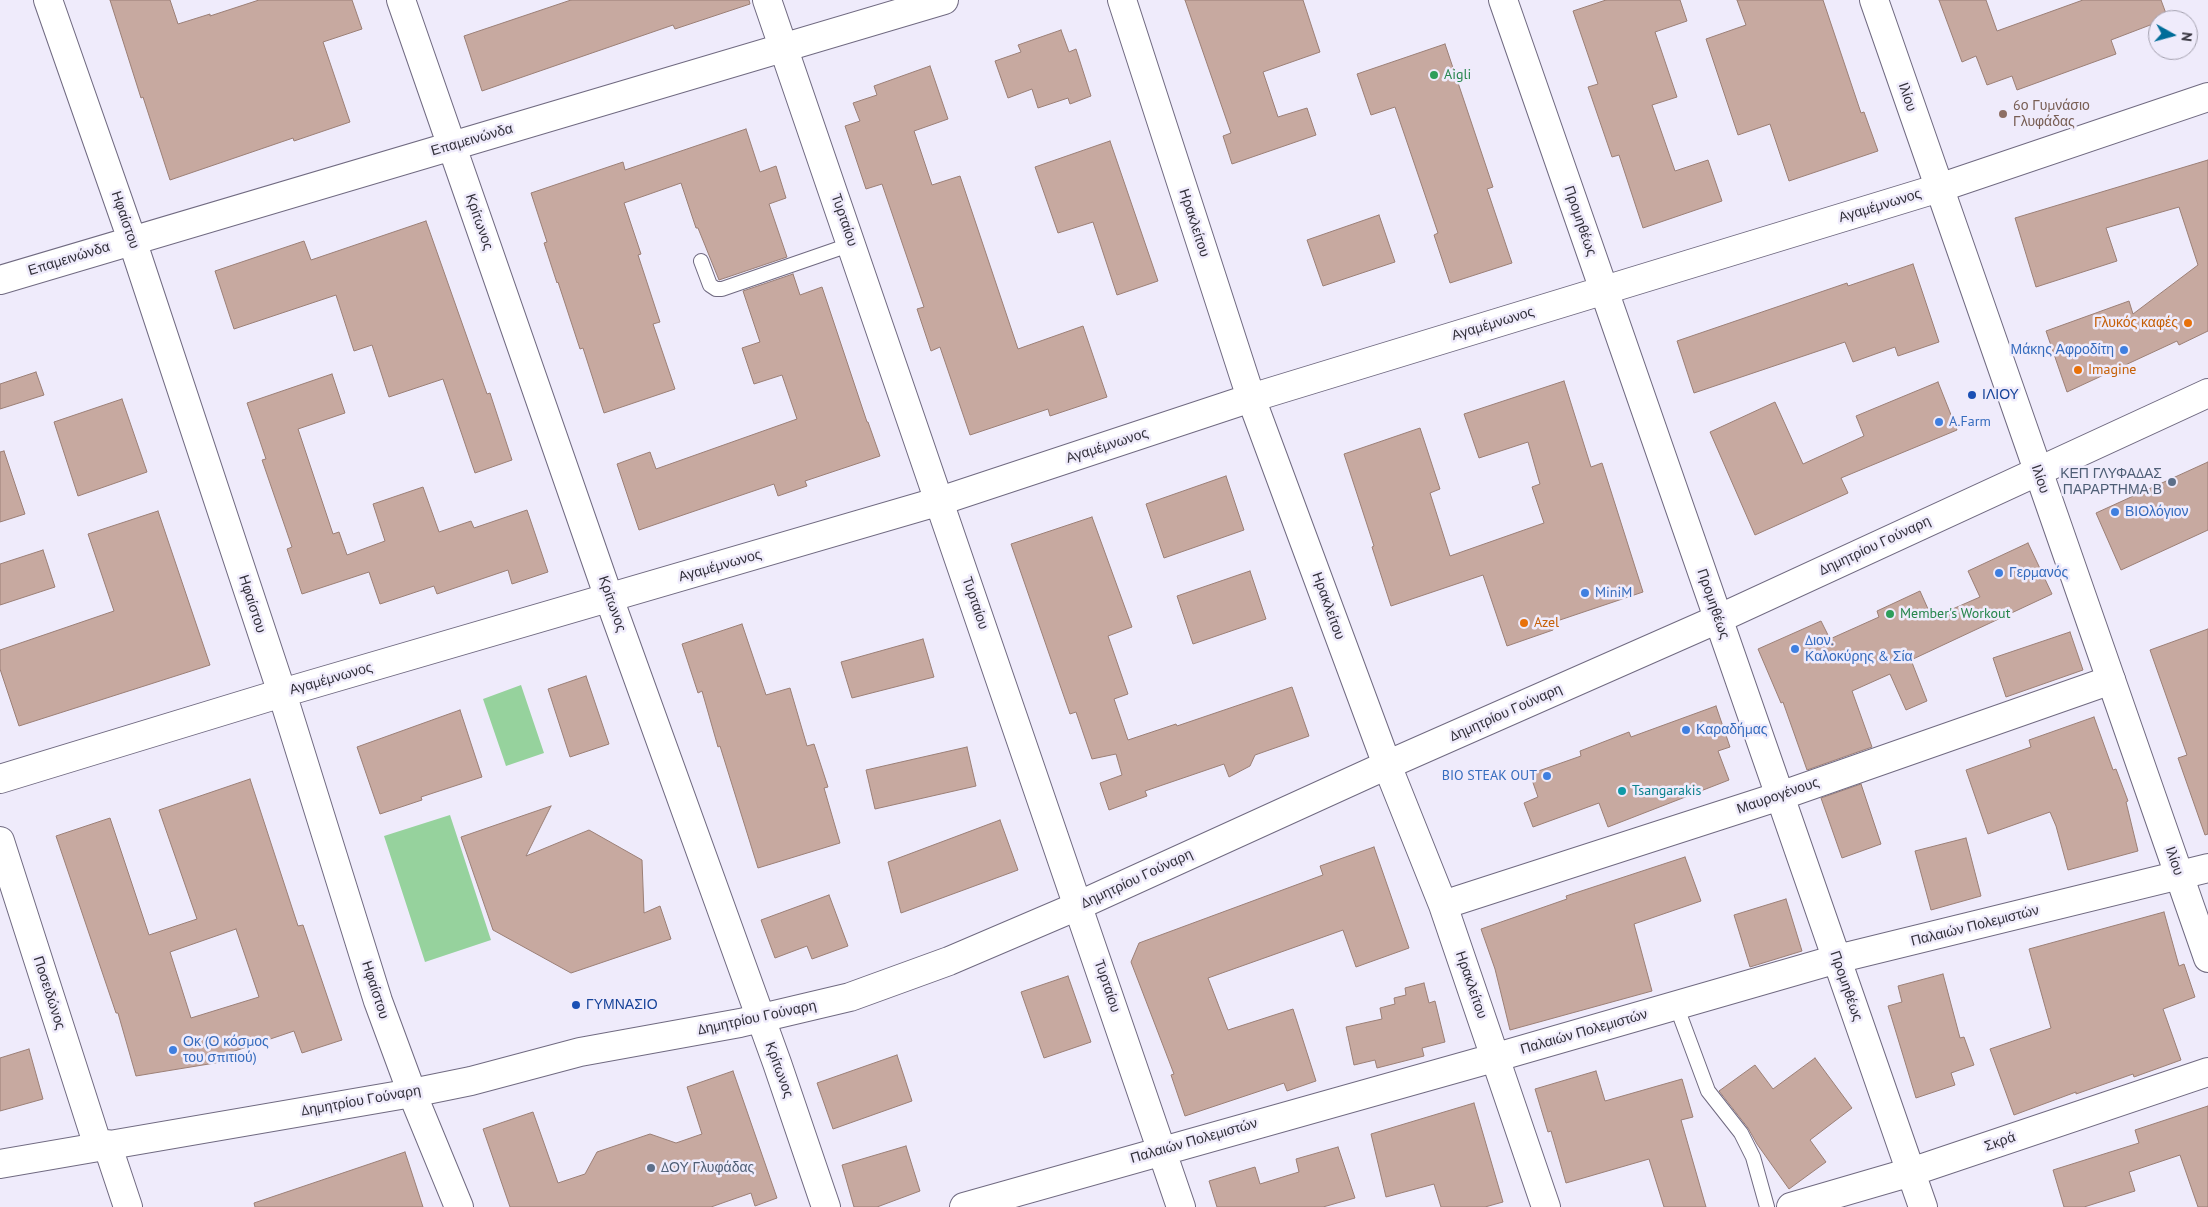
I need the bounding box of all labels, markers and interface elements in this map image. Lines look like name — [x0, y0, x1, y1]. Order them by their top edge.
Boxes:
north arrow — [2148, 10, 2198, 60]
text: N — [2177, 31, 2196, 42]
place label: Aigli — [1444, 67, 1471, 83]
marker: Aigli — [1428, 69, 1440, 81]
street label: Ιλίου — [1894, 80, 1920, 114]
place label: 6ο Γυμνάσιο Γλυφάδας — [2013, 98, 2090, 130]
marker: 6ο Γυμνάσιο Γλυφάδας — [1997, 108, 2009, 120]
street label: Επαμεινώνδα — [429, 120, 515, 160]
street label: Προμηθέως — [1560, 184, 1600, 258]
street label: Αγαμέμνωνος — [1837, 185, 1923, 227]
street label: Ηρακλείτου — [1175, 187, 1213, 259]
street label: Ηφαίστου — [107, 189, 143, 251]
street label: Τυρταίου — [827, 191, 861, 249]
street label: Κρίτωνος — [462, 192, 496, 252]
street label: Επαμεινώνδα — [26, 239, 112, 279]
street label: Αγαμέμνωνος — [1450, 303, 1536, 345]
place label: Γλυκός καφές — [2094, 315, 2178, 331]
marker: Γλυκός καφές — [2182, 317, 2194, 329]
place label: Μάκης Αφροδίτη — [2011, 342, 2114, 358]
marker: Μάκης Αφροδίτη — [2118, 344, 2130, 356]
place label: Imagine — [2088, 362, 2136, 378]
marker: Imagine — [2072, 364, 2084, 376]
place label: ΙΛΙΟΥ — [1982, 387, 2019, 403]
marker: ΙΛΙΟΥ — [1966, 389, 1978, 401]
place label: A.Farm — [1949, 414, 1991, 430]
marker: A.Farm — [1933, 416, 1945, 428]
street label: Αγαμέμνωνος — [1064, 425, 1150, 467]
street label: Ιλίου — [2027, 462, 2053, 496]
place label: ΚΕΠ ΓΛΥΦΑΔΑΣ ΠΑΡΑΡΤΗΜΑ Β — [2060, 466, 2162, 498]
marker: ΚΕΠ ΓΛΥΦΑΔΑΣ ΠΑΡΑΡΤΗΜΑ Β — [2166, 476, 2178, 488]
place label: ΒΙΟλόγιον — [2125, 504, 2189, 520]
marker: ΒΙΟλόγιον — [2109, 506, 2121, 518]
street label: Δημητρίου Γούναρη — [1817, 513, 1933, 579]
street label: Αγαμέμνωνος — [677, 546, 763, 586]
place label: Γερμανός — [2009, 565, 2068, 581]
street label: Προμηθέως — [1693, 567, 1733, 641]
marker: Γερμανός — [1993, 567, 2005, 579]
street label: Ηρακλείτου — [1308, 570, 1348, 642]
street label: Ηφαίστου — [235, 573, 269, 635]
street label: Κρίτωνος — [595, 574, 629, 634]
street label: Τυρταίου — [958, 574, 992, 632]
place label: MiniM — [1595, 585, 1632, 601]
marker: MiniM — [1579, 587, 1591, 599]
place label: Member's Workout — [1900, 606, 2010, 622]
marker: Member's Workout — [1884, 608, 1896, 620]
place label: Azel — [1534, 615, 1559, 631]
marker: Azel — [1518, 617, 1530, 629]
place label: Διον. Καλοκύρης & Σία — [1805, 633, 1913, 666]
marker: Διον. Καλοκύρης & Σία — [1789, 643, 1801, 655]
street label: Αγαμέμνωνος — [288, 659, 374, 699]
street label: Δημητρίου Γούναρη — [1447, 681, 1565, 745]
place label: Καραδήμας — [1696, 722, 1767, 738]
marker: Καραδήμας — [1680, 724, 1692, 736]
place label: BIO STEAK OUT — [1442, 768, 1537, 784]
marker: BIO STEAK OUT — [1541, 770, 1553, 782]
street label: Μαυρογένους — [1735, 774, 1821, 818]
place label: Tsangarakis — [1632, 783, 1701, 799]
marker: Tsangarakis — [1616, 785, 1628, 797]
street label: Ιλίου — [2161, 844, 2187, 878]
street label: Δημητρίου Γούναρη — [1079, 846, 1195, 912]
street label: Παλαιών Πολεμιστών — [1909, 902, 2041, 950]
street label: Ηρακλείτου — [1452, 949, 1490, 1021]
street label: Προμηθέως — [1826, 949, 1866, 1023]
street label: Ποσειδώνος — [29, 954, 69, 1032]
street label: Τυρταίου — [1090, 957, 1124, 1015]
street label: Ηφαίστου — [358, 959, 392, 1021]
place label: ΓΥΜΝΑΣΙΟ — [586, 997, 658, 1013]
street label: Δημητρίου Γούναρη — [696, 997, 818, 1039]
marker: ΓΥΜΝΑΣΙΟ — [570, 999, 582, 1011]
street label: Παλαιών Πολεμιστών — [1518, 1006, 1650, 1058]
place label: Οκ (Ο κόσμος του σπιτιού) — [183, 1034, 269, 1066]
street label: Κρίτωνος — [761, 1040, 797, 1100]
marker: Οκ (Ο κόσμος του σπιτιού) — [167, 1044, 179, 1056]
street label: Δημητρίου Γούναρη — [300, 1082, 422, 1120]
street label: Παλαιών Πολεμιστών — [1128, 1115, 1260, 1167]
street label: Σκρά — [1982, 1129, 2018, 1155]
place label: ΔΟΥ Γλυφάδας — [661, 1160, 754, 1176]
marker: ΔΟΥ Γλυφάδας — [645, 1162, 657, 1174]

